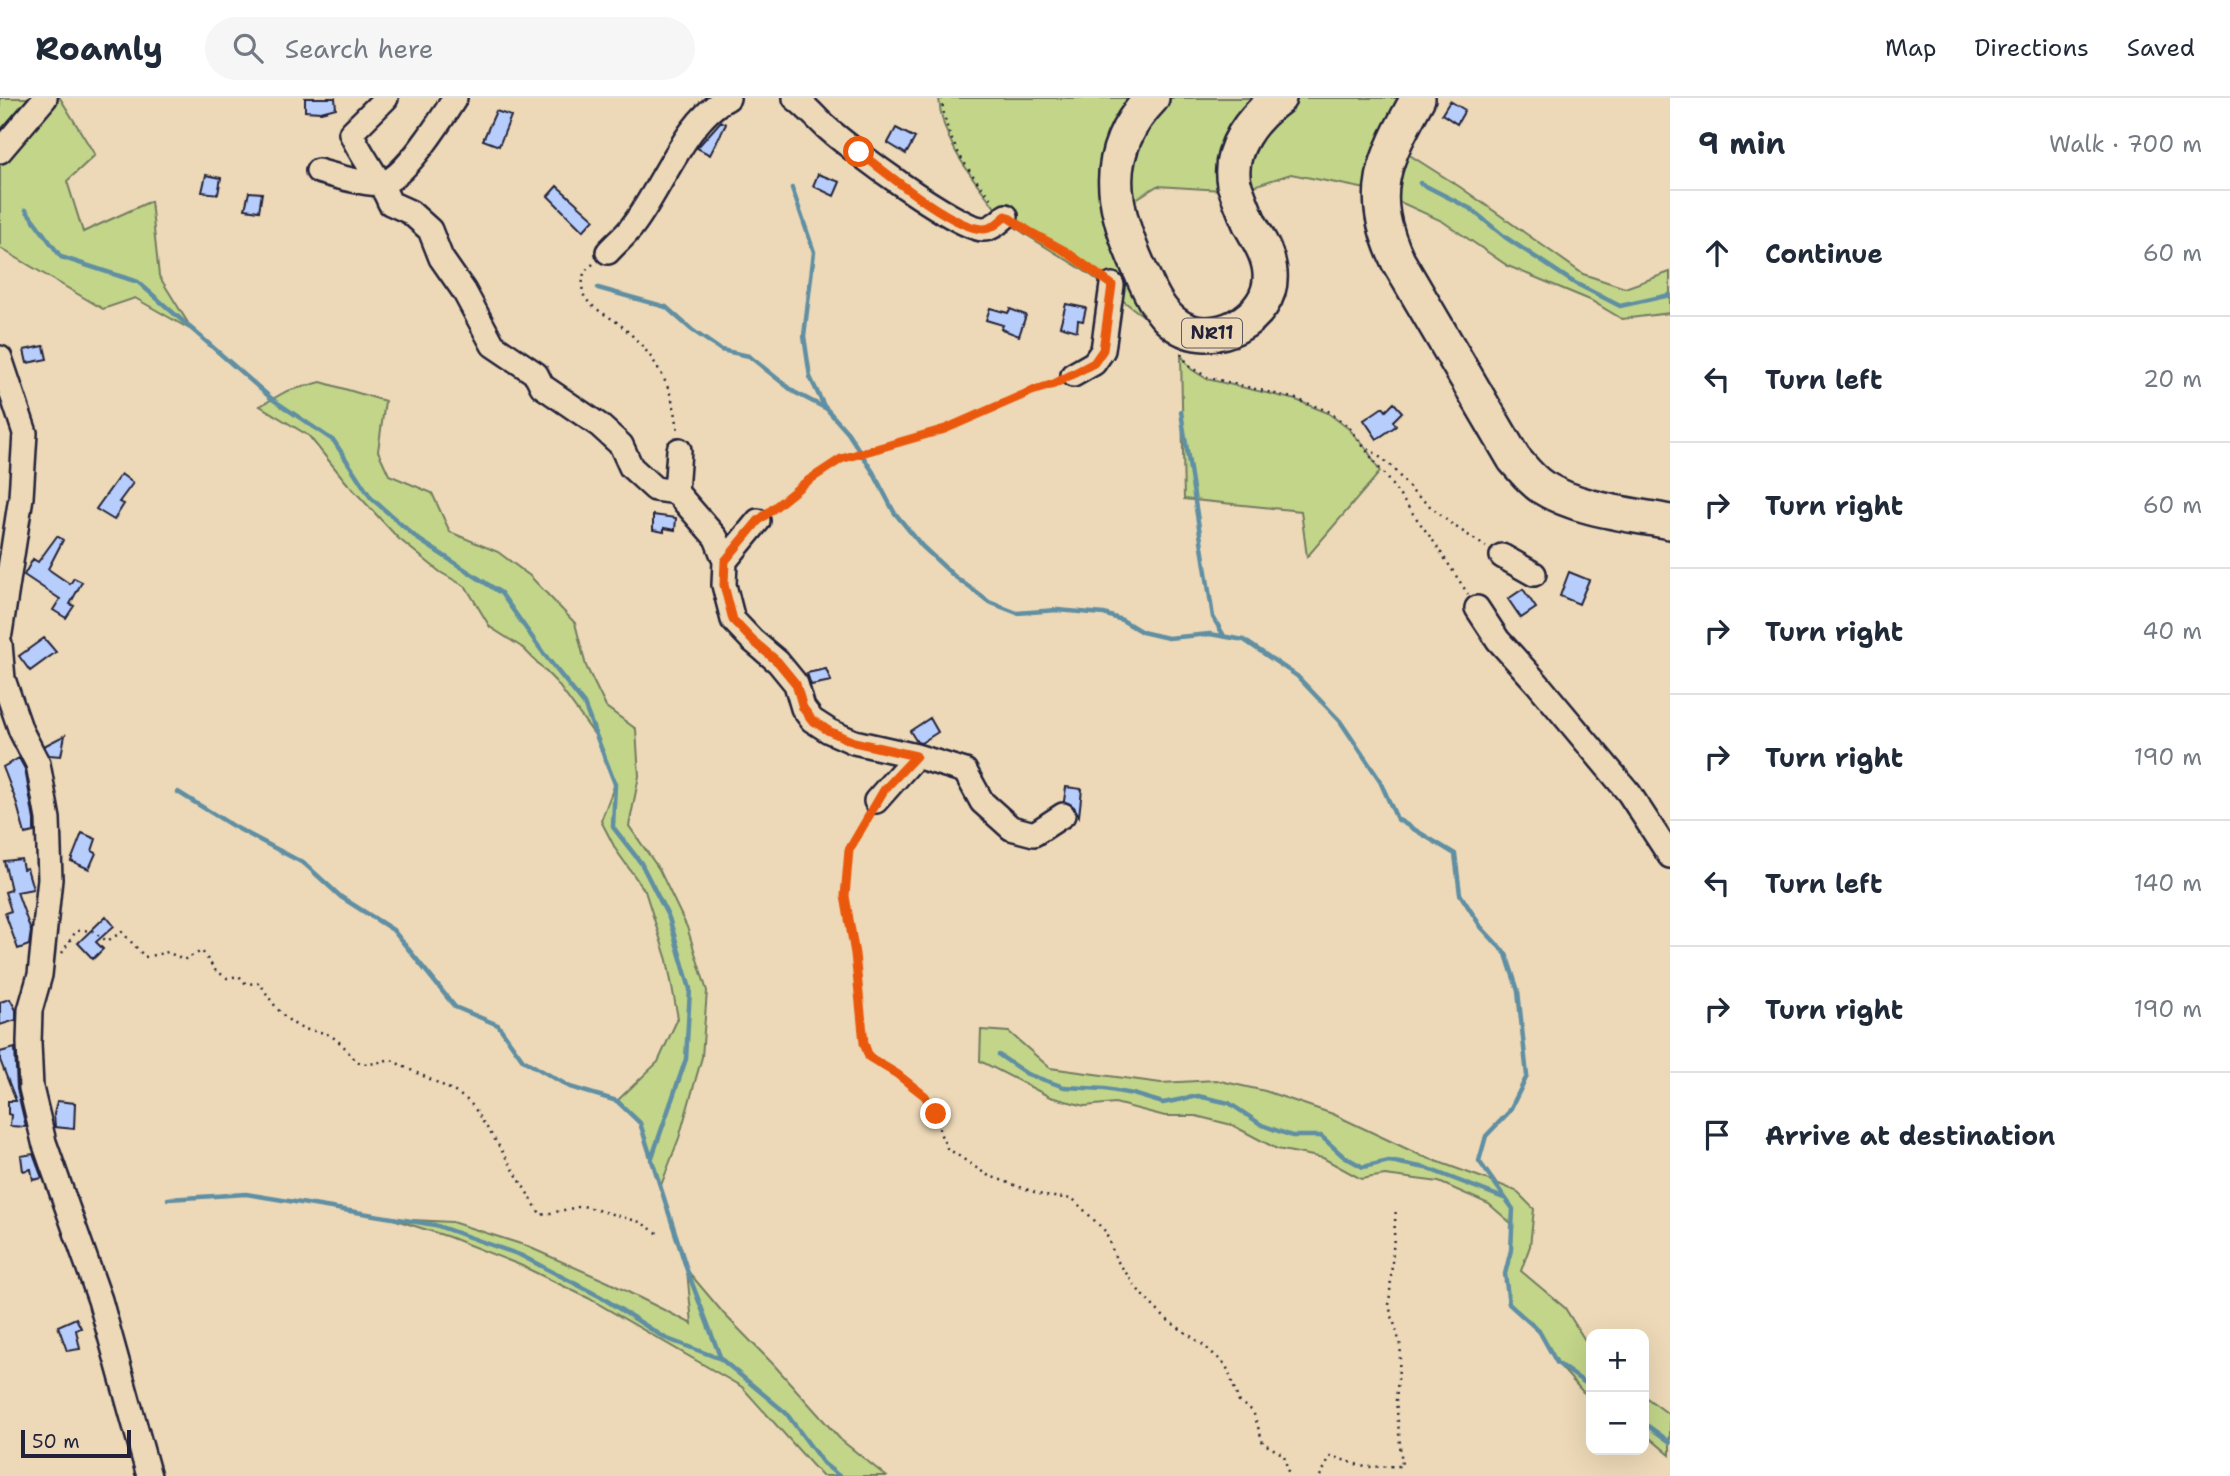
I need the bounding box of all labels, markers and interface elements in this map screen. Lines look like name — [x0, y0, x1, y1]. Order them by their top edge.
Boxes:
search box — [205, 17, 695, 80]
text: Roamly — [35, 26, 163, 71]
icon: search — [229, 29, 267, 67]
text: Search here — [285, 31, 433, 66]
text: Map — [1885, 32, 1936, 64]
text: Directions — [1974, 32, 2089, 64]
text: Saved — [2127, 32, 2195, 64]
text: 9 min — [1698, 123, 1785, 164]
text: Walk · 700 m — [2049, 129, 2202, 159]
route start — [843, 136, 874, 167]
icon: ahead — [1698, 234, 1736, 272]
text: Continue — [1765, 236, 1883, 271]
text: 60 m — [2143, 238, 2202, 268]
road number: NR11 — [1182, 318, 1242, 347]
icon: left — [1698, 360, 1736, 398]
text: Turn left — [1765, 362, 1882, 397]
text: 20 m — [2143, 364, 2202, 394]
icon: right — [1698, 486, 1736, 524]
text: Turn right — [1765, 488, 1903, 523]
text: 60 m — [2143, 490, 2202, 520]
icon: right — [1698, 612, 1736, 650]
text: Turn right — [1765, 614, 1903, 649]
text: 40 m — [2142, 616, 2202, 646]
icon: right — [1698, 738, 1736, 776]
text: Turn right — [1765, 740, 1903, 775]
text: 190 m — [2134, 742, 2202, 772]
icon: left — [1698, 864, 1736, 902]
text: Turn left — [1765, 866, 1882, 901]
text: 140 m — [2134, 868, 2202, 898]
icon: right — [1698, 990, 1736, 1028]
text: Turn right — [1765, 992, 1903, 1027]
text: 190 m — [2134, 994, 2202, 1024]
route end — [920, 1098, 951, 1129]
icon: arrive — [1698, 1116, 1736, 1154]
text: Arrive at destination — [1765, 1118, 2055, 1153]
map controls — [1586, 1329, 1649, 1455]
button: + — [1586, 1329, 1649, 1392]
button: − — [1586, 1392, 1649, 1455]
scale bar — [21, 1427, 131, 1459]
text: 50 m — [32, 1429, 80, 1454]

